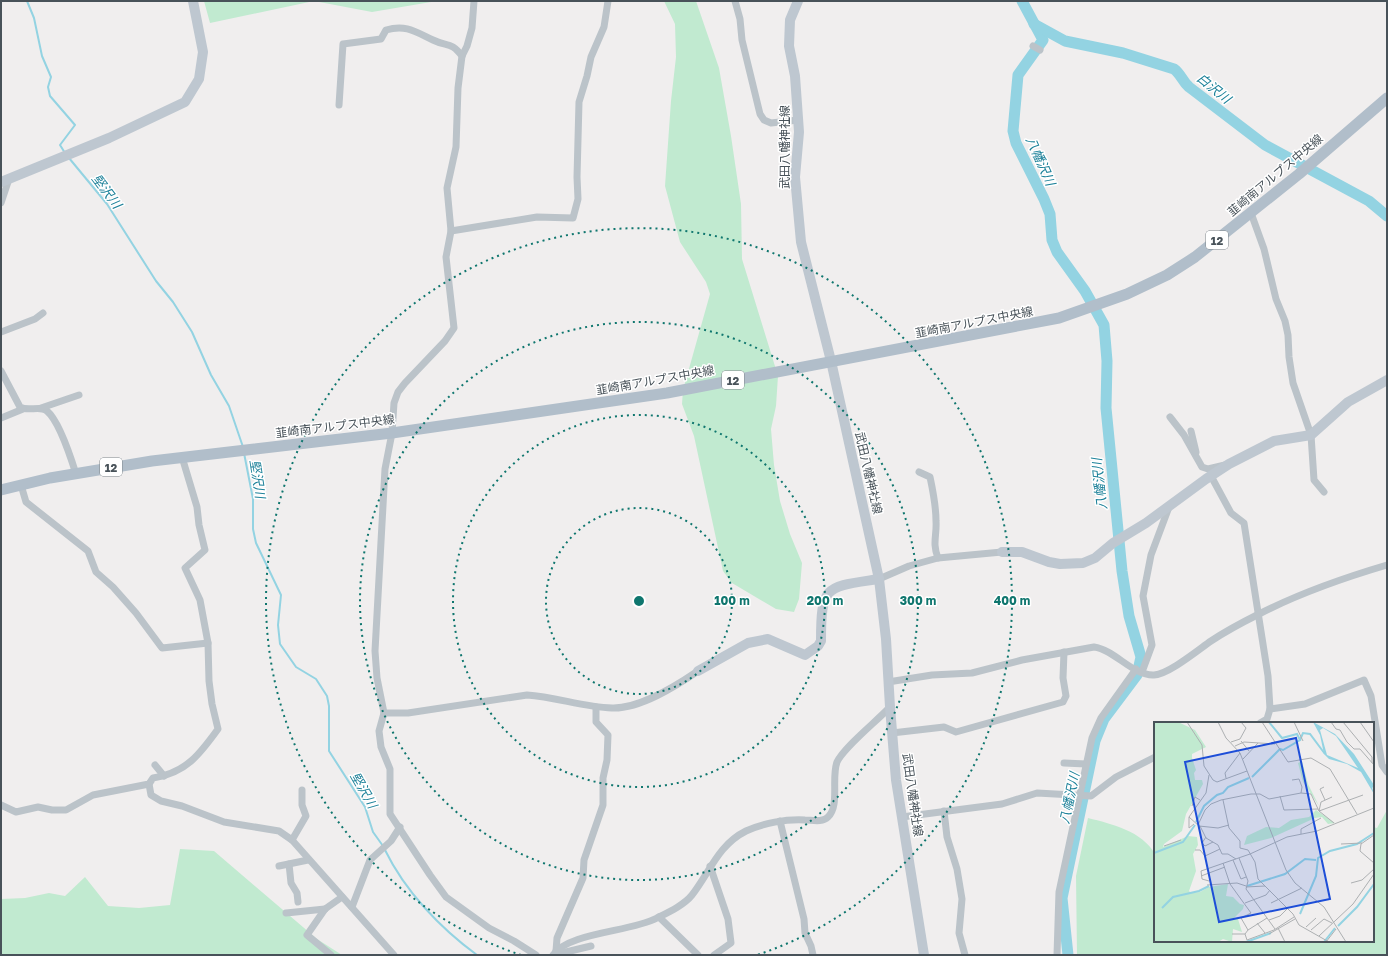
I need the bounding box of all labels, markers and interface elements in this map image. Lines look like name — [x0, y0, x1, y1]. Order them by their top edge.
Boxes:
water label: 白沢川 — [1194, 70, 1236, 108]
street label: 武田八幡神社線 — [777, 105, 792, 189]
street label: 韮崎南アルプス中央線 — [1224, 131, 1326, 219]
water label: 八幡沢川 — [1023, 134, 1060, 190]
water label: 堅沢川 — [89, 171, 126, 213]
road number: 12 — [1206, 231, 1228, 249]
street label: 韮崎南アルプス中央線 — [914, 303, 1034, 341]
street label: 韮崎南アルプス中央線 — [595, 362, 715, 398]
road number: 12 — [722, 371, 744, 389]
street label: 韮崎南アルプス中央線 — [275, 411, 395, 441]
street label: 武田八幡神社線 — [852, 430, 886, 516]
water label: 八幡沢川 — [1088, 455, 1110, 511]
road number: 12 — [100, 458, 122, 476]
water label: 堅沢川 — [247, 458, 269, 501]
text: 100 m — [714, 593, 750, 608]
text: 200 m — [807, 593, 843, 608]
text: 300 m — [900, 593, 936, 608]
text: 400 m — [994, 593, 1030, 608]
centre of rings — [632, 594, 646, 608]
inset map — [1154, 722, 1374, 942]
street label: 武田八幡神社線 — [900, 752, 926, 838]
water label: 堅沢川 — [347, 769, 382, 813]
water label: 八幡沢川 — [1056, 769, 1083, 825]

